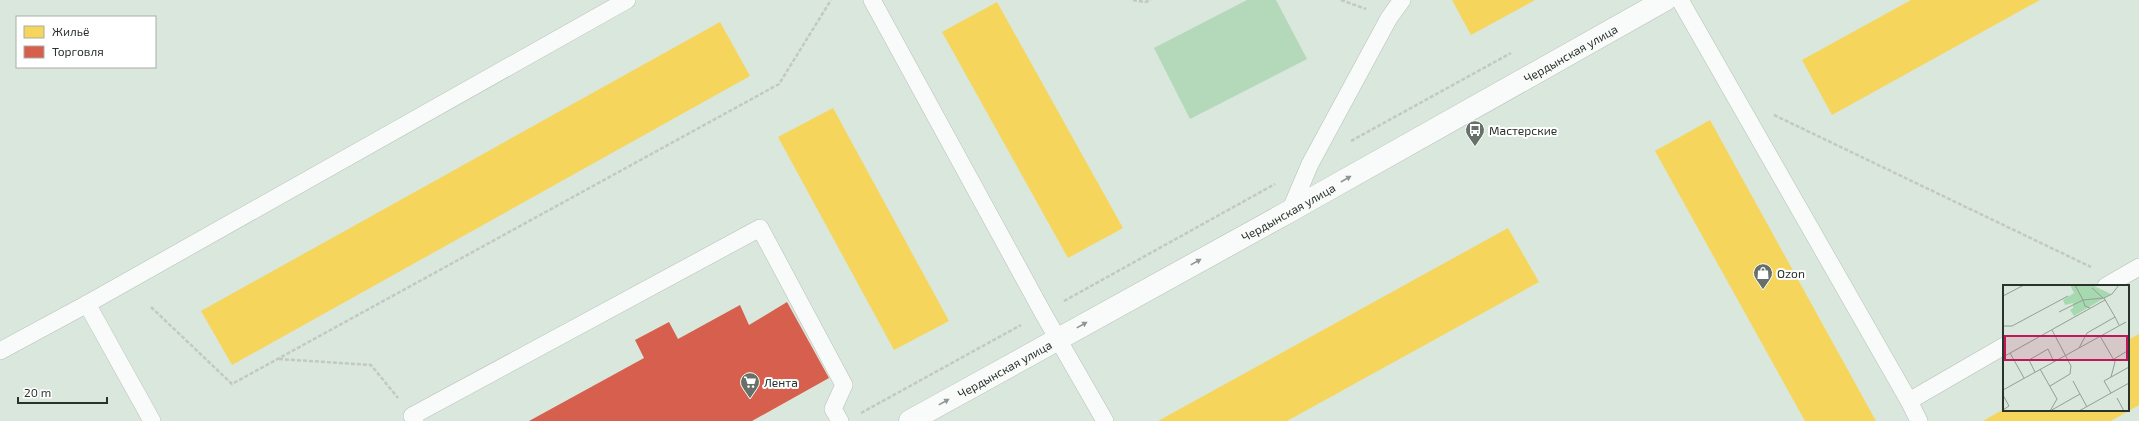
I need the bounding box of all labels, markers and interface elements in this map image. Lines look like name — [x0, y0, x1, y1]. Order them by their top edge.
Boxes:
legend — [16, 16, 156, 68]
street label: Чердынская улица — [1521, 21, 1620, 85]
text: Жильё — [52, 24, 89, 38]
text: Торговля — [52, 44, 104, 58]
bus stop icon: Мастерские — [1464, 119, 1486, 147]
place label: Мастерские — [1489, 123, 1557, 137]
one-way arrow — [1340, 175, 1352, 182]
street label: Чердынская улица — [1239, 180, 1337, 244]
one-way arrow — [1190, 259, 1202, 266]
shop icon: Ozon — [1752, 262, 1774, 290]
place label: Ozon — [1777, 266, 1805, 280]
inset map — [2003, 285, 2129, 411]
one-way arrow — [1076, 321, 1088, 328]
street label: Чердынская улица — [955, 337, 1054, 400]
supermarket icon: Лента — [739, 371, 761, 399]
place label: Лента — [764, 375, 798, 389]
scale bar — [18, 379, 107, 405]
text: 20 m — [24, 385, 51, 399]
one-way arrow — [938, 398, 950, 405]

